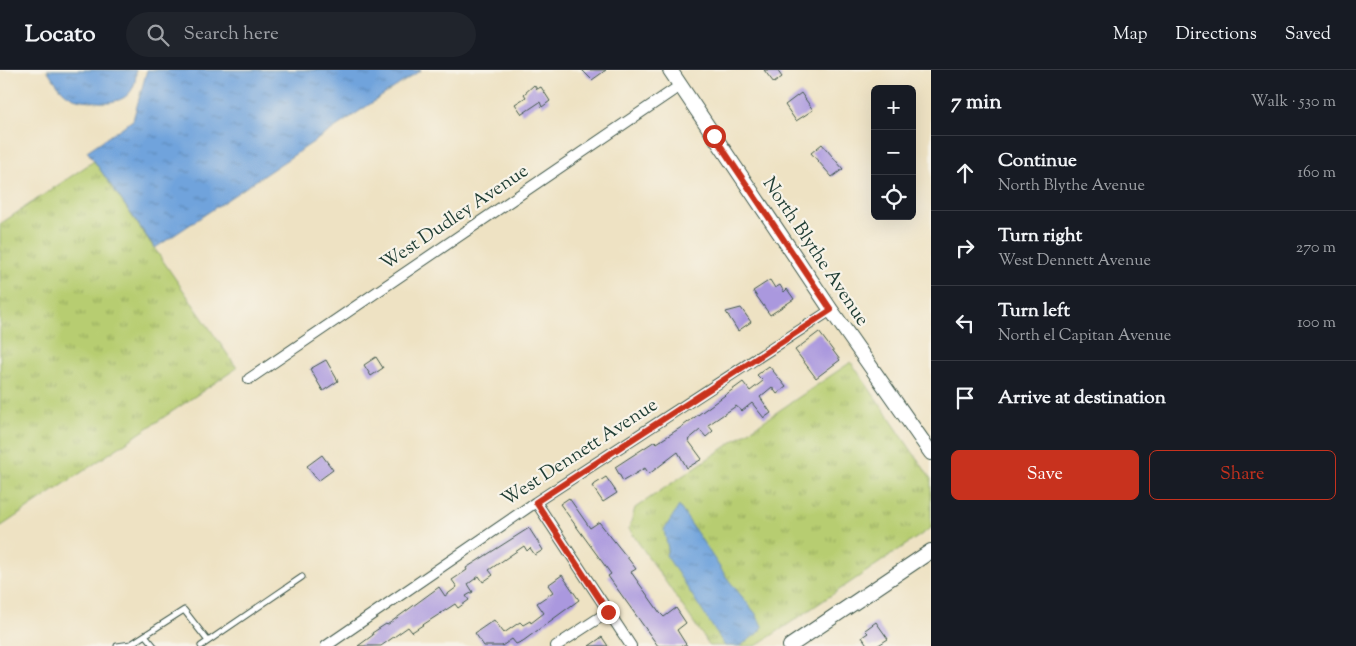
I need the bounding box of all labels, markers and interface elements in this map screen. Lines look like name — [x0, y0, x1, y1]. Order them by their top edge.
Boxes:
search box — [126, 12, 476, 57]
text: Locato — [25, 18, 96, 52]
icon: search — [144, 21, 172, 49]
text: Search here — [184, 21, 279, 48]
text: Map — [1113, 22, 1148, 48]
text: Directions — [1176, 22, 1257, 48]
text: Saved — [1285, 22, 1331, 48]
map controls — [871, 85, 916, 220]
button: + — [871, 85, 916, 130]
text: 7 min — [951, 88, 1002, 118]
text: Walk · 530 m — [1251, 91, 1336, 114]
route start — [703, 125, 726, 148]
button: − — [871, 130, 916, 175]
text: Continue — [998, 148, 1077, 175]
street label: West Dudley Avenue — [376, 158, 535, 278]
icon: ahead — [951, 159, 979, 187]
text: 160 m — [1298, 162, 1336, 185]
street label: North Blythe Avenue — [755, 172, 875, 332]
button: locate — [871, 175, 916, 220]
text: North Blythe Avenue — [998, 175, 1145, 198]
text: Turn right — [998, 223, 1082, 250]
icon: right — [951, 234, 979, 262]
text: 270 m — [1296, 237, 1336, 260]
text: West Dennett Avenue — [998, 250, 1151, 273]
text: Turn left — [998, 298, 1070, 325]
icon: left — [951, 309, 979, 337]
text: 100 m — [1297, 312, 1336, 335]
text: North el Capitan Avenue — [998, 325, 1171, 348]
icon: arrive — [951, 384, 979, 412]
text: Arrive at destination — [998, 385, 1166, 412]
street label: West Dennett Avenue — [497, 392, 664, 514]
button: Save — [951, 450, 1139, 500]
button: Share — [1149, 450, 1336, 500]
route end — [597, 601, 620, 624]

